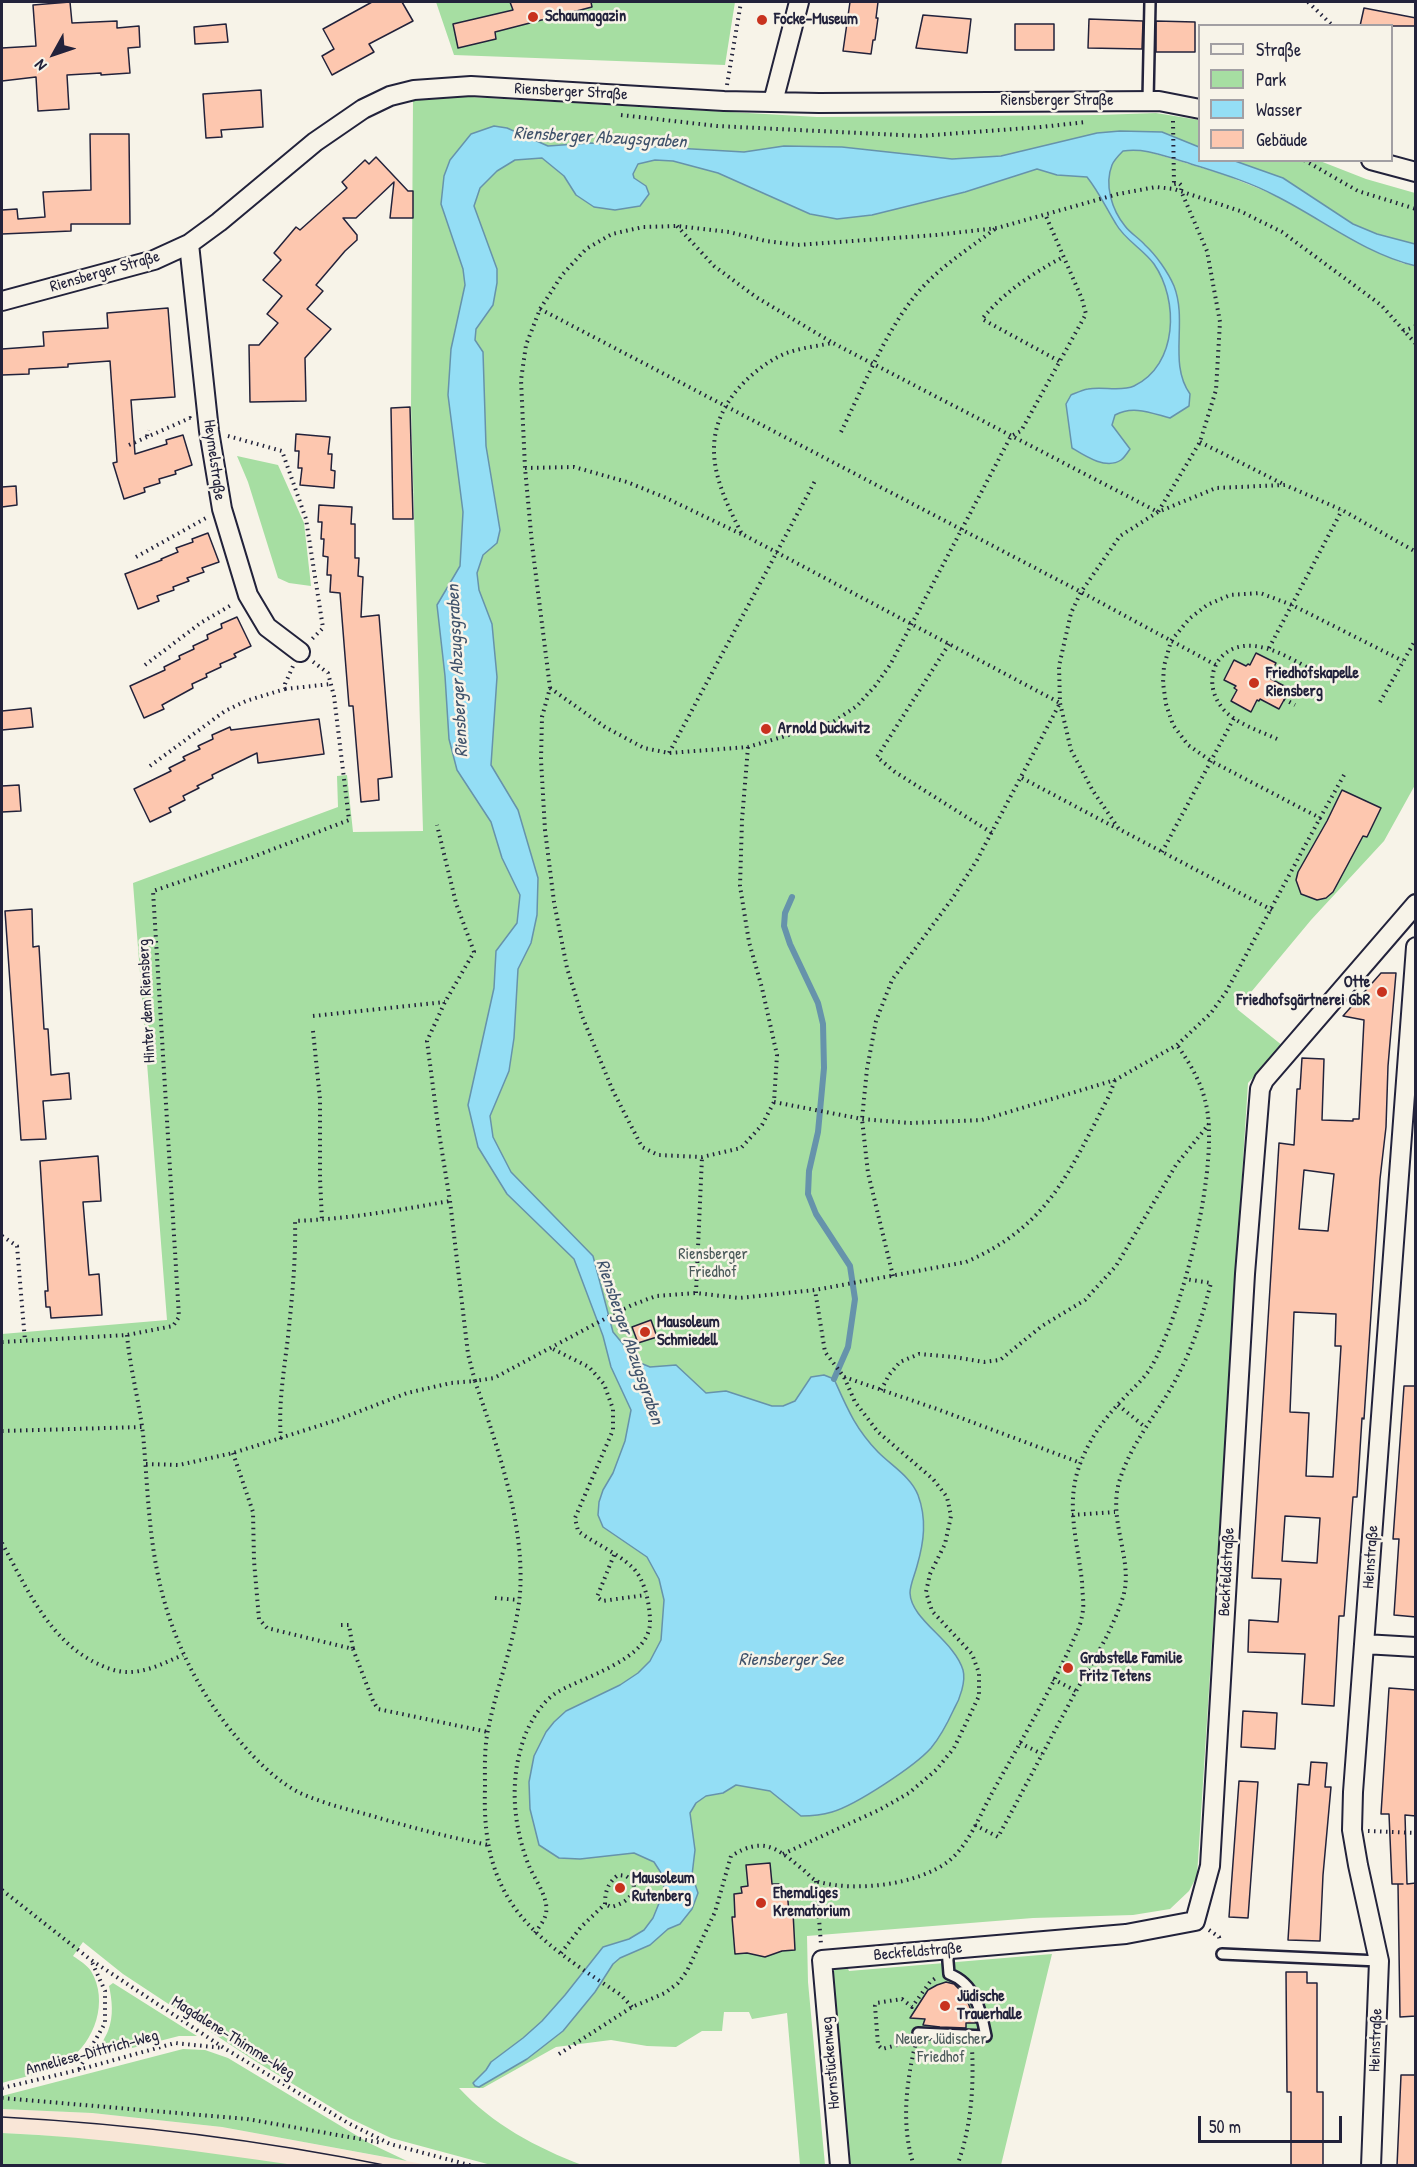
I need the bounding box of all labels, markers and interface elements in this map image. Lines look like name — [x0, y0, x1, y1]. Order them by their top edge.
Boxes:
place label: Schaumagazin — [545, 7, 626, 27]
marker: Schaumagazin — [526, 10, 540, 24]
place label: Focke-Museum — [774, 10, 858, 30]
marker: Focke-Museum — [755, 13, 769, 27]
north arrow — [24, 24, 84, 84]
legend — [1198, 24, 1393, 162]
text: Straße — [1256, 37, 1301, 62]
text: N — [29, 55, 51, 76]
text: Park — [1256, 67, 1286, 92]
street label: Riensberger Straße — [514, 79, 628, 105]
street label: Riensberger Straße — [1000, 91, 1114, 111]
text: Wasser — [1256, 97, 1302, 122]
water label: Riensberger Abzugsgraben — [513, 123, 687, 153]
text: Gebäude — [1256, 127, 1308, 152]
street label: Riensberger Straße — [48, 247, 162, 297]
street label: Heymelstraße — [199, 419, 229, 501]
water label: Riensberger Abzugsgraben — [443, 584, 473, 758]
place label: Friedhofskapelle Riensberg — [1266, 664, 1359, 702]
marker: Friedhofskapelle Riensberg — [1247, 676, 1261, 690]
place label: Arnold Duckwitz — [778, 719, 870, 739]
marker: Arnold Duckwitz — [759, 722, 773, 736]
street label: Hinter dem Riensberg — [134, 939, 160, 1063]
place label: Otte Friedhofsgärtnerei GbR — [1237, 973, 1370, 1011]
marker: Otte Friedhofsgärtnerei GbR — [1375, 985, 1389, 999]
park label: Riensberger Friedhof — [678, 1245, 748, 1283]
water label: Riensberger Abzugsgraben — [591, 1257, 667, 1427]
place label: Mausoleum Schmiedell — [657, 1313, 720, 1351]
marker: Mausoleum Schmiedell — [638, 1325, 652, 1339]
street label: Heinstraße — [1359, 1525, 1383, 1589]
street label: Beckfeldstraße — [1215, 1527, 1239, 1617]
water label: Riensberger See — [739, 1649, 843, 1671]
place label: Grabstelle Familie Fritz Tetens — [1080, 1649, 1183, 1687]
marker: Grabstelle Familie Fritz Tetens — [1061, 1661, 1075, 1675]
place label: Mausoleum Rutenberg — [632, 1869, 695, 1907]
marker: Mausoleum Rutenberg — [613, 1881, 627, 1895]
place label: Ehemaliges Krematorium — [773, 1884, 850, 1922]
marker: Ehemaliges Krematorium — [754, 1896, 768, 1910]
street label: Beckfeldstraße — [873, 1939, 963, 1965]
place label: Jüdische Trauerhalle — [957, 1987, 1022, 2025]
street label: Magdalene-Thimme-Weg — [168, 1992, 298, 2084]
marker: Jüdische Trauerhalle — [938, 1999, 952, 2013]
street label: Heinstraße — [1365, 2008, 1387, 2072]
street label: Hornstückenweg — [817, 2016, 845, 2110]
street label: Anneliese-Dittrich-Weg — [24, 2026, 160, 2080]
park label: Neuer Jüdischer Friedhof — [895, 2030, 987, 2068]
scale bar — [1201, 2104, 1345, 2142]
text: 50 m — [1209, 2114, 1241, 2139]

